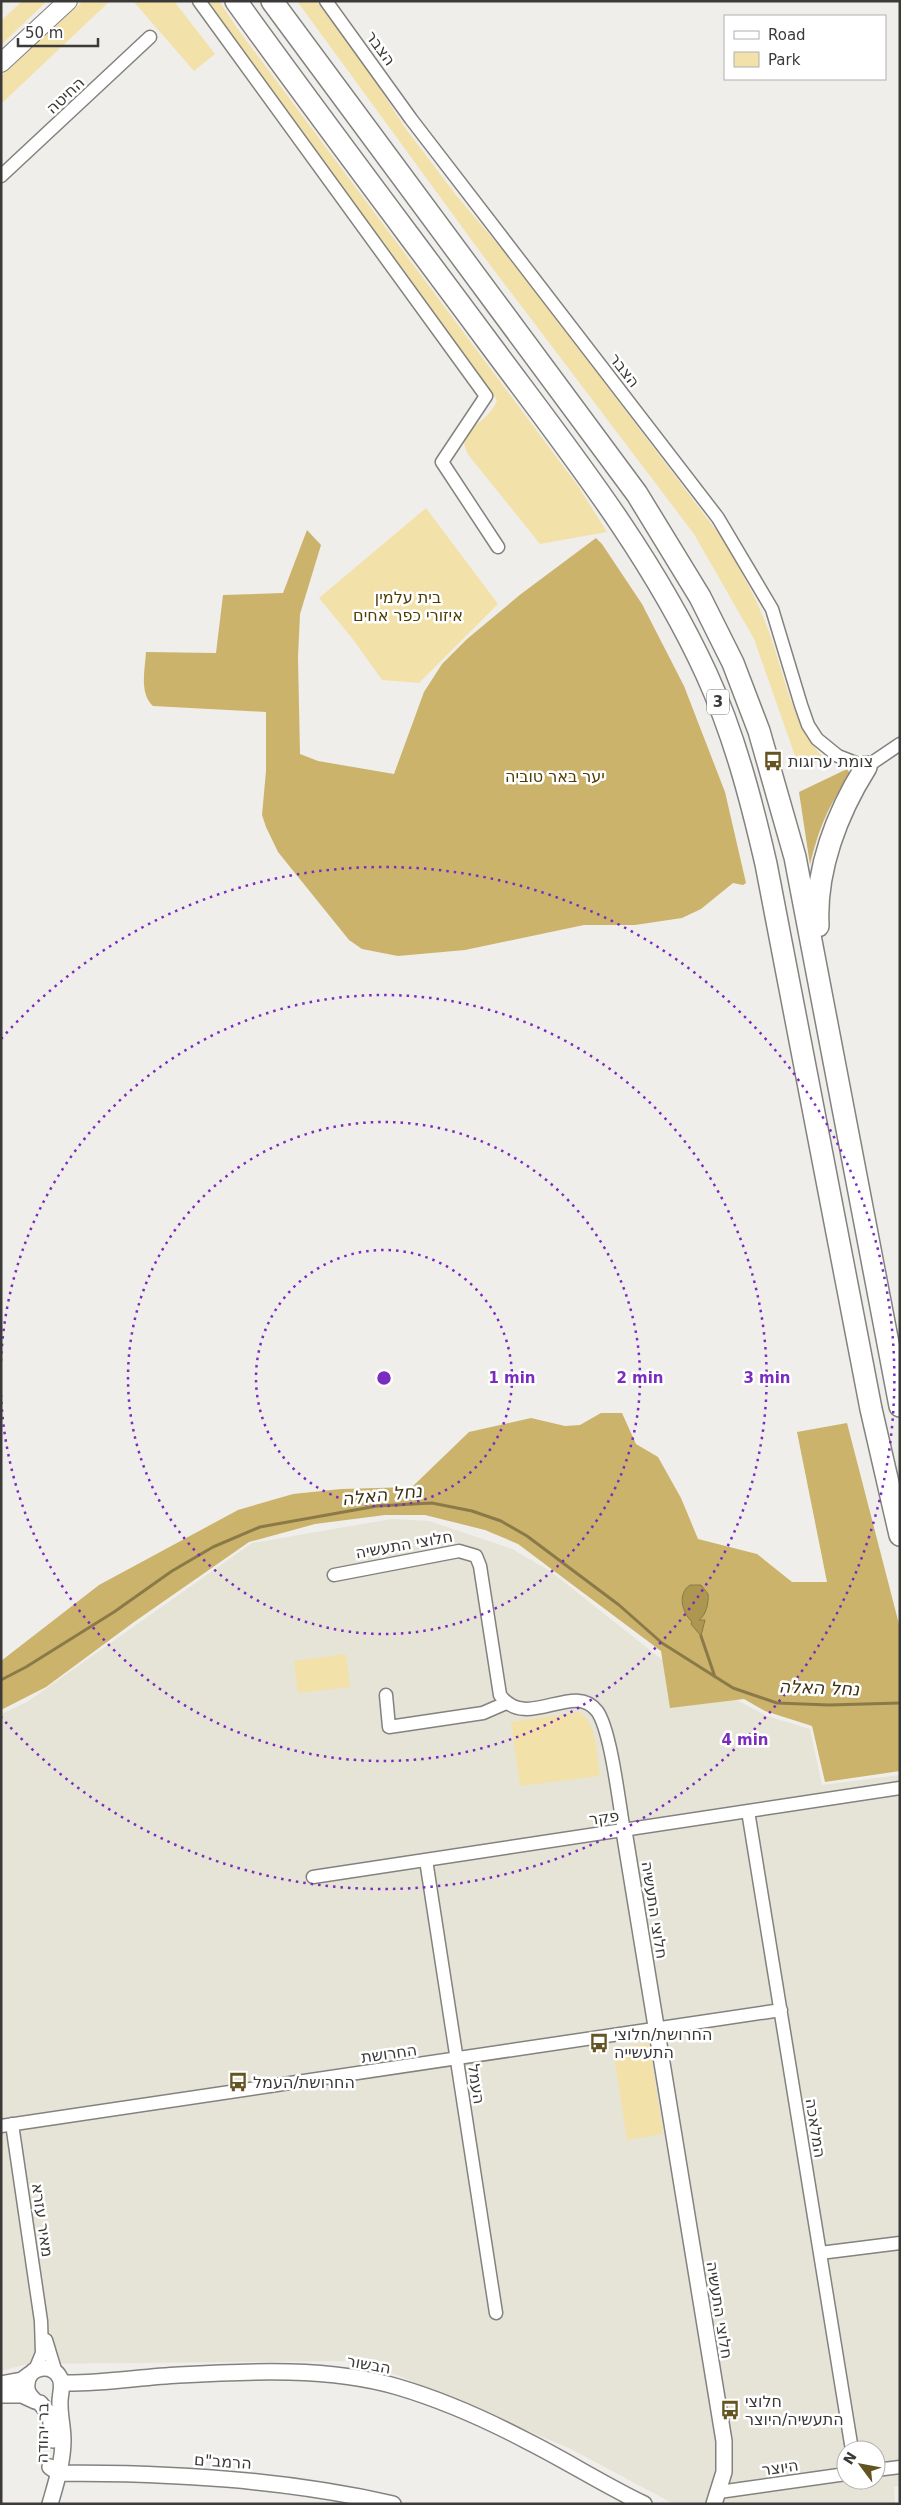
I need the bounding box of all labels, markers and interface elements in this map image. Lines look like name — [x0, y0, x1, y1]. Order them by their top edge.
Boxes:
scale bar — [18, 15, 98, 47]
legend — [724, 15, 886, 80]
text: 50 m — [25, 24, 63, 42]
text: Road — [768, 26, 806, 44]
street label: הצבר — [362, 27, 400, 69]
text: Park — [768, 51, 801, 69]
street label: החיטה — [42, 73, 88, 118]
street label: הצבר — [605, 349, 644, 391]
park label: בית עלמין איזורי כפר אחים — [353, 588, 463, 625]
road number: 3 — [707, 690, 729, 714]
bus stop icon: צומת ערוגות — [762, 750, 784, 772]
place label: צומת ערוגות — [788, 752, 873, 771]
park label: יער באר טוביה — [505, 767, 605, 786]
centre of rings — [375, 1369, 393, 1387]
text: 1 min — [488, 1369, 536, 1387]
text: 2 min — [616, 1369, 664, 1387]
text: 3 min — [743, 1369, 791, 1387]
water label: נחל האלה — [341, 1480, 424, 1509]
street label: חלוצי התעשיה — [354, 1527, 454, 1562]
water label: נחל האלה — [778, 1676, 861, 1699]
text: 4 min — [721, 1731, 769, 1749]
street label: פקר — [588, 1806, 620, 1829]
street label: חלוצי התעשיה — [637, 1860, 672, 1960]
place label: החרושת/חלוצי התעשייה — [614, 2025, 713, 2062]
bus stop icon: החרושת/חלוצי התעשייה — [588, 2032, 610, 2054]
street label: החרושת — [360, 2040, 418, 2067]
street label: העמל — [464, 2063, 489, 2106]
bus stop icon: החרושת/העמל — [227, 2071, 249, 2093]
place label: החרושת/העמל — [253, 2073, 355, 2092]
street label: המלאכה — [801, 2097, 830, 2159]
street label: מאיר עזרא — [28, 2182, 57, 2258]
street label: חלוצי התעשיה — [702, 2260, 737, 2360]
street label: הבשור — [345, 2351, 392, 2378]
place label: חלוצי התעשיה/היוצר — [745, 2392, 844, 2429]
bus stop icon: חלוצי התעשיה/היוצר — [719, 2399, 741, 2421]
street label: בר יהודה — [32, 2402, 53, 2464]
north arrow — [836, 2440, 886, 2490]
text: N — [840, 2449, 860, 2467]
street label: הרמב"ם — [194, 2450, 252, 2473]
street label: היוצר — [760, 2456, 800, 2479]

